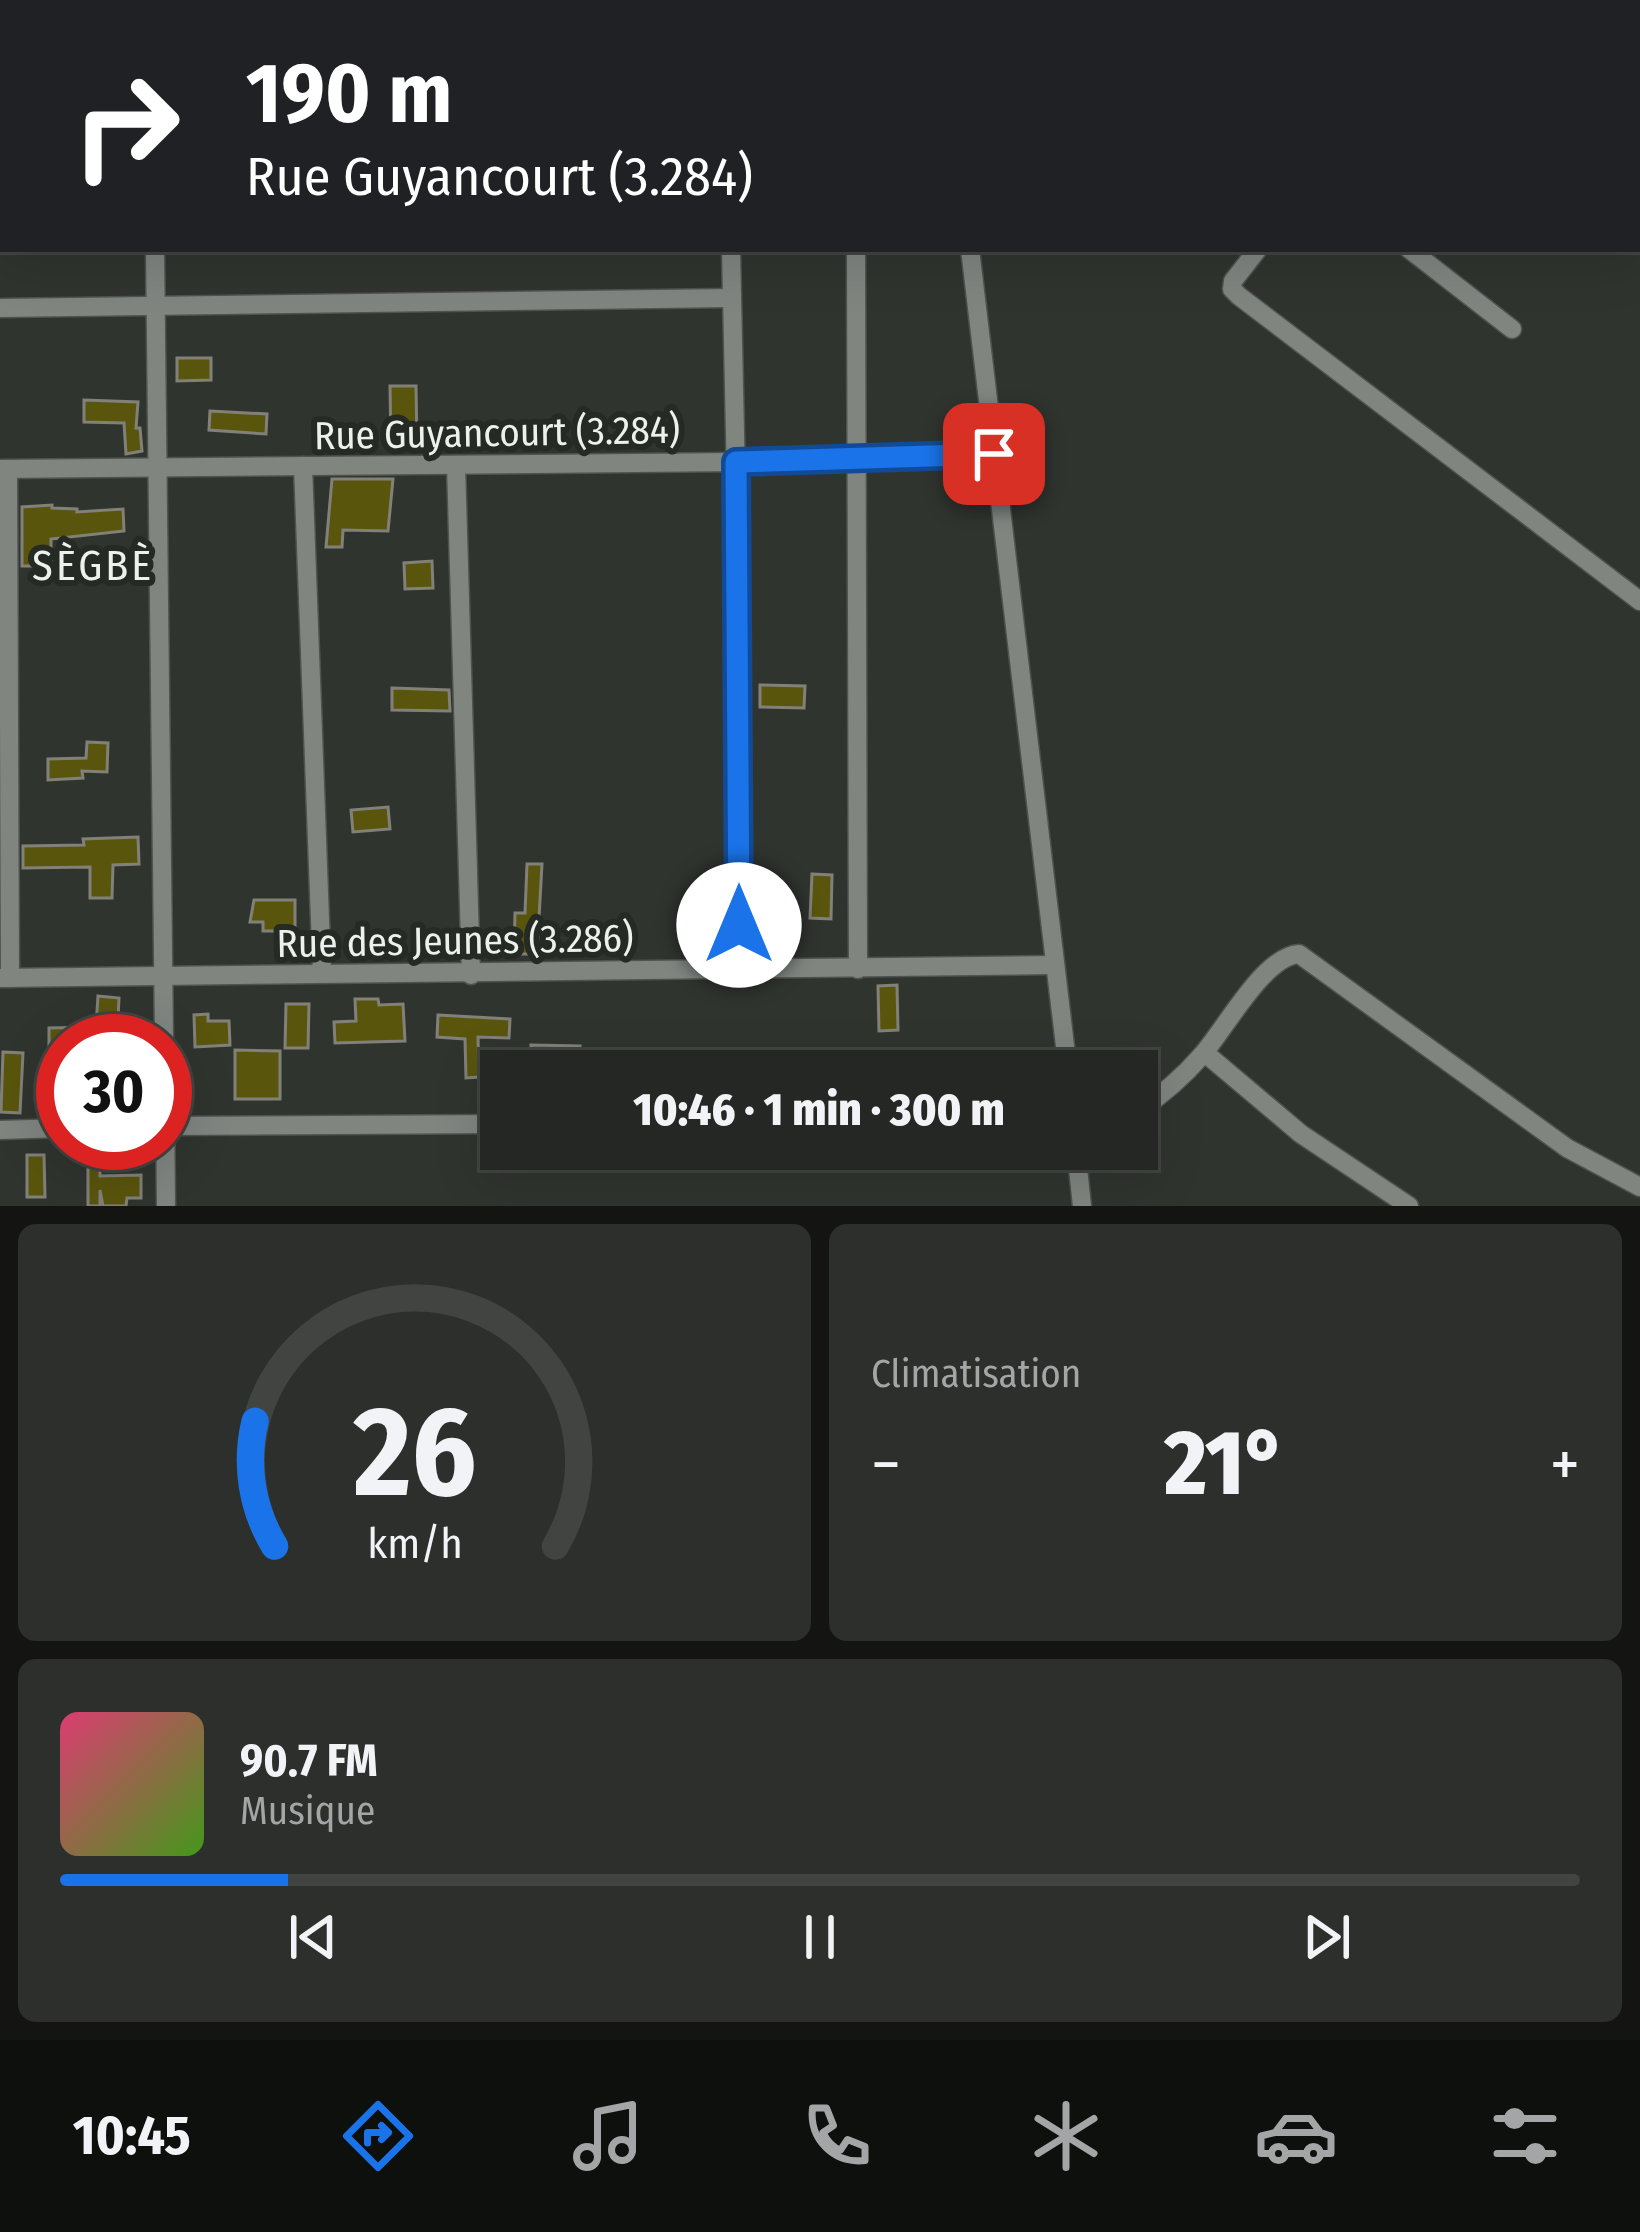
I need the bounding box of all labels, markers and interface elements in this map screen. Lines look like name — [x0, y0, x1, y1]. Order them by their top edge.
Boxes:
text: 190 m — [246, 43, 452, 144]
icon: right — [48, 48, 204, 204]
text: Rue Guyancourt (3.284) — [246, 145, 753, 209]
pin — [943, 403, 1045, 505]
street label: Rue Guyancourt (3.284) — [314, 407, 680, 459]
icon: arrive — [961, 421, 1027, 487]
district label: SÈGBÈ — [32, 541, 154, 591]
position arrow — [676, 862, 802, 988]
street label: Rue des Jeunes (3.286) — [276, 915, 634, 967]
speed limit sign: 30 — [36, 1014, 192, 1170]
text: 10:46 · 1 min · 300 m — [633, 1083, 1005, 1137]
text: Climatisation — [871, 1351, 1081, 1397]
text: 26 — [352, 1378, 476, 1528]
text: 21° — [1164, 1410, 1286, 1518]
text: − — [871, 1425, 901, 1504]
text: + — [1550, 1425, 1580, 1504]
text: km/h — [367, 1517, 462, 1568]
text: 90.7 FM — [240, 1734, 378, 1788]
text: Musique — [240, 1788, 375, 1834]
icon: previous — [280, 1904, 346, 1970]
icon: pause — [787, 1904, 853, 1970]
icon: next — [1294, 1904, 1360, 1970]
icon: directions — [336, 2094, 420, 2178]
icon: music — [566, 2094, 650, 2178]
icon: phone — [795, 2094, 879, 2178]
icon: climate — [1024, 2094, 1108, 2178]
icon: car — [1254, 2094, 1338, 2178]
icon: filters — [1483, 2094, 1567, 2178]
text: 10:45 — [73, 2104, 191, 2168]

